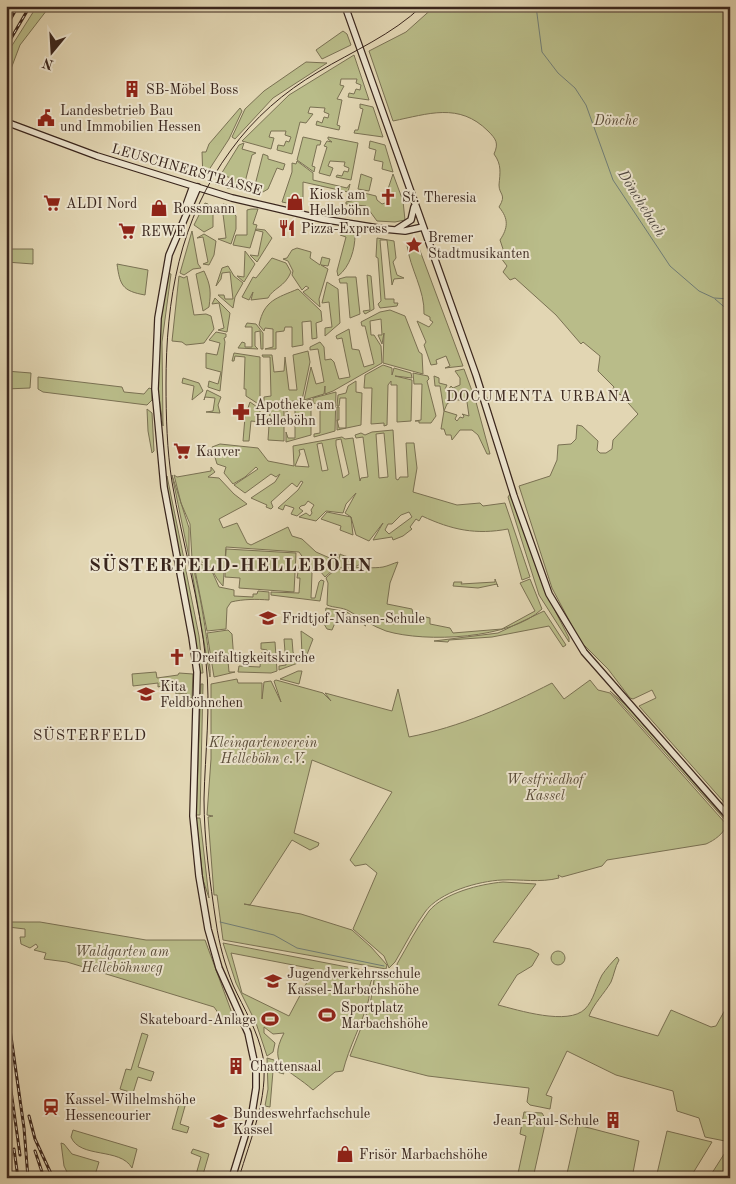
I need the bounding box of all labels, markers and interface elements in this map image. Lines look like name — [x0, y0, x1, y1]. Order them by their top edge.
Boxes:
north arrow — [28, 28, 78, 78]
text: N — [41, 55, 56, 72]
building icon: SB-Möbel Boss — [122, 79, 142, 99]
place label: SB-Möbel Boss — [146, 83, 238, 97]
place label: Landesbetrieb Bau und Immobilien Hessen — [60, 104, 201, 134]
public building icon: Landesbetrieb Bau und Immobilien Hessen — [36, 108, 56, 128]
park label: Dönche — [593, 114, 638, 128]
street label: LEUSCHNERSTRASSE — [110, 142, 264, 198]
water label: Dönchebach — [614, 167, 667, 240]
church icon: St. Theresia — [378, 187, 398, 207]
place label: Kiosk am Helleböhn — [309, 188, 370, 218]
place label: St. Theresia — [402, 191, 477, 205]
shop icon: Kiosk am Helleböhn — [285, 192, 305, 212]
supermarket icon: ALDI Nord — [42, 193, 62, 213]
place label: ALDI Nord — [66, 197, 137, 211]
shop icon: Rossmann — [149, 198, 169, 218]
place label: Rossmann — [173, 202, 236, 216]
restaurant icon: Pizza-Express — [277, 218, 297, 238]
supermarket icon: REWE — [117, 221, 137, 241]
place label: Pizza-Express — [301, 222, 387, 236]
place label: REWE — [141, 225, 185, 239]
place label: Bremer Stadtmusikanten — [428, 231, 530, 261]
place icon: Bremer Stadtmusikanten — [404, 235, 424, 255]
district label: DOCUMENTA URBANA — [446, 390, 632, 405]
place label: Apotheke am Helleböhn — [255, 398, 335, 428]
pharmacy icon: Apotheke am Helleböhn — [231, 402, 251, 422]
supermarket icon: Kauver — [172, 441, 192, 461]
place label: Kauver — [196, 445, 240, 459]
district label: SÜSTERFELD-HELLEBÖHN — [89, 553, 373, 576]
school or university icon: Fridtjof-Nansen-Schule — [258, 608, 278, 628]
place label: Fridtjof-Nansen-Schule — [282, 612, 425, 626]
church icon: Dreifaltigkeitskirche — [167, 647, 187, 667]
place label: Dreifaltigkeitskirche — [191, 651, 315, 665]
place label: Kita Feldböhnchen — [160, 680, 243, 710]
school or university icon: Kita Feldböhnchen — [136, 684, 156, 704]
district label: SÜSTERFELD — [33, 726, 147, 744]
park label: Kleingartenverein Helleböhn e.V. — [208, 736, 317, 766]
park label: Westfriedhof Kassel — [506, 773, 586, 803]
park label: Waldgarten am Helleböhnweg — [75, 945, 169, 976]
place label: Jugendverkehrsschule Kassel-Marbachshöhe — [287, 967, 420, 997]
school or university icon: Jugendverkehrsschule Kassel-Marbachshöhe — [263, 971, 283, 991]
place label: Sportplatz Marbachshöhe — [341, 1001, 428, 1031]
sports icon: Sportplatz Marbachshöhe — [317, 1005, 337, 1025]
sports icon: Skateboard-Anlage — [260, 1009, 280, 1029]
place label: Skateboard-Anlage — [140, 1013, 256, 1027]
building icon: Chattensaal — [226, 1056, 246, 1076]
place label: Chattensaal — [250, 1060, 322, 1074]
place label: Kassel-Wilhelmshöhe Hessencourier — [65, 1093, 196, 1123]
station icon: Kassel-Wilhelmshöhe Hessencourier — [41, 1097, 61, 1117]
place label: Bundeswehrfachschule Kassel — [233, 1107, 370, 1137]
building icon: Jean-Paul-Schule — [603, 1110, 623, 1130]
school or university icon: Bundeswehrfachschule Kassel — [209, 1111, 229, 1131]
place label: Jean-Paul-Schule — [493, 1114, 599, 1128]
shop icon: Frisör Marbachshöhe — [335, 1144, 355, 1164]
place label: Frisör Marbachshöhe — [359, 1148, 488, 1162]

